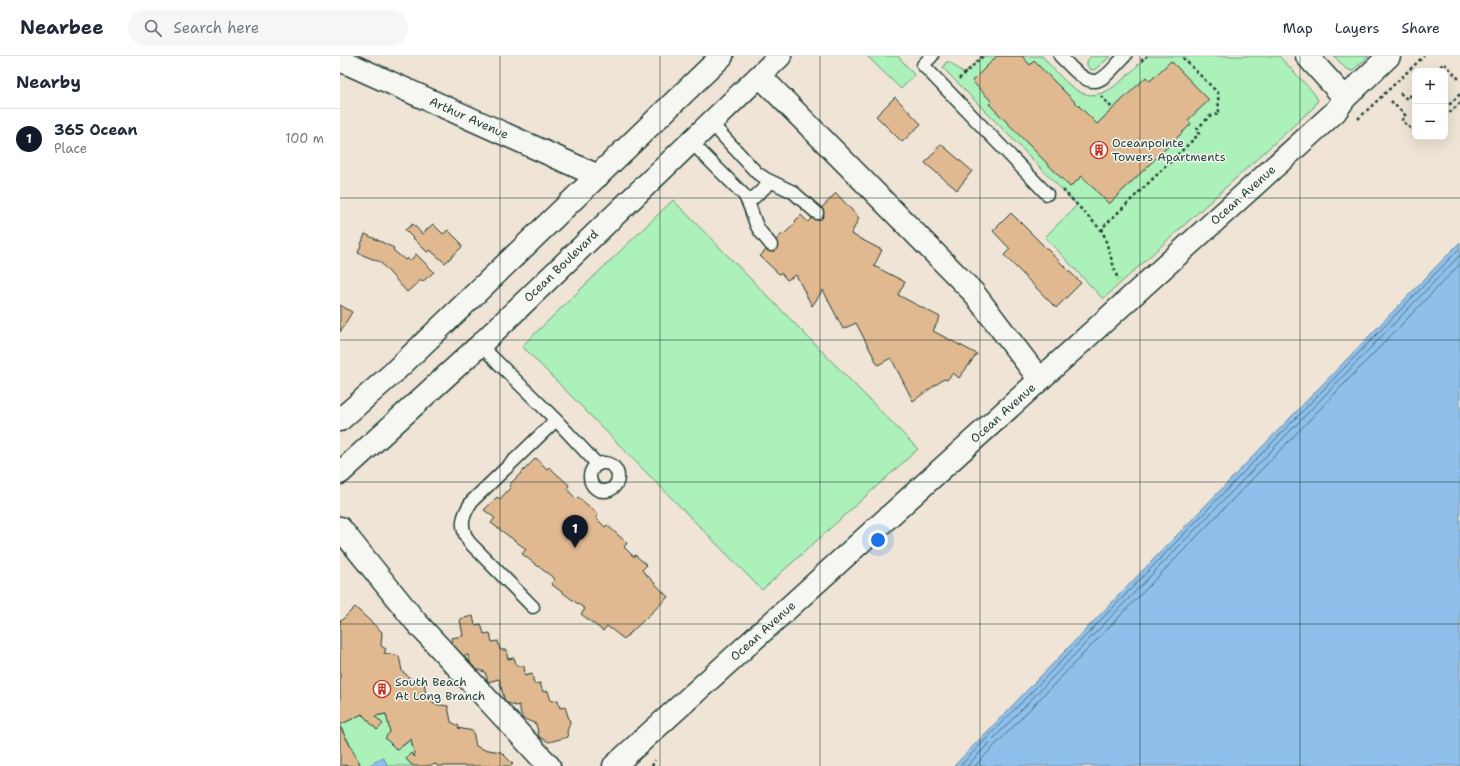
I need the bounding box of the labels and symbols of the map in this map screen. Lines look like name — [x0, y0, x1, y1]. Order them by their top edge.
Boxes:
street label: Arthur Avenue — [427, 93, 511, 143]
place label: Oceanpointe Towers Apartments — [1112, 135, 1226, 165]
building icon: Oceanpointe Towers Apartments — [1089, 140, 1109, 160]
street label: Ocean Avenue — [1207, 161, 1279, 228]
street label: Ocean Boulevard — [520, 226, 602, 306]
street label: Ocean Avenue — [967, 379, 1039, 446]
pin: 1 — [562, 515, 588, 548]
your location — [868, 530, 888, 550]
street label: Ocean Avenue — [727, 597, 799, 664]
place label: South Beach At Long Branch — [395, 674, 485, 704]
building icon: South Beach At Long Branch — [372, 679, 392, 699]

